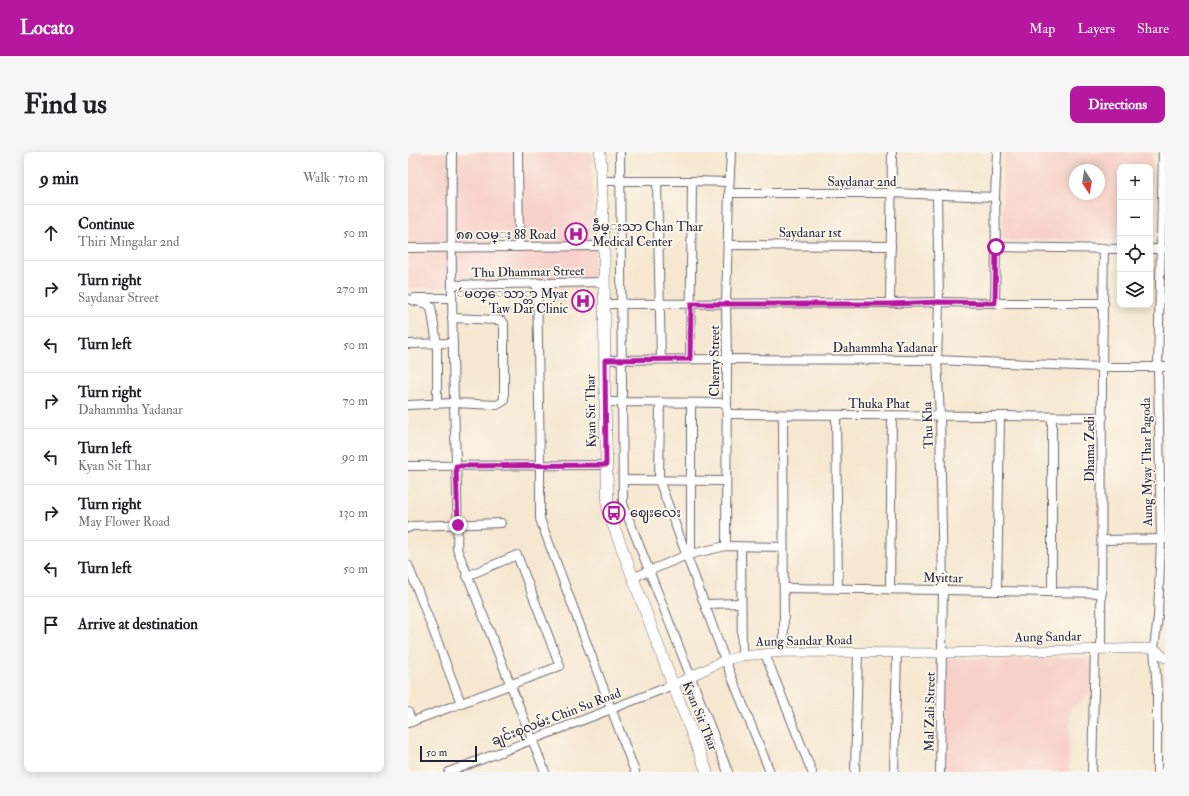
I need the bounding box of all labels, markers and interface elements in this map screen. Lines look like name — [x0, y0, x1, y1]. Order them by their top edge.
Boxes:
text: Locato — [20, 16, 74, 40]
text: Map — [1029, 20, 1055, 37]
text: Layers — [1077, 20, 1115, 37]
text: Share — [1137, 20, 1169, 37]
button: Directions — [1070, 86, 1165, 123]
text: Find us — [24, 87, 107, 122]
north arrow — [1069, 164, 1105, 200]
map controls — [1117, 164, 1153, 308]
button: + — [1117, 164, 1153, 200]
text: 9 min — [40, 168, 79, 189]
text: Walk · 710 m — [303, 170, 368, 186]
street label: Saydanar 2nd — [827, 174, 897, 191]
button: − — [1117, 200, 1153, 236]
text: Continue — [78, 215, 134, 234]
place label: ခဵမ္းသာ Chan Thar Medical Center — [592, 218, 703, 250]
hospital icon: ခဵမ္းသာ Chan Thar Medical Center — [563, 221, 589, 247]
icon: ahead — [40, 222, 62, 244]
text: 50 m — [343, 225, 368, 241]
street label: Saydanar 1st — [779, 225, 841, 242]
street label: ၈၈ လမ္း 88 Road — [456, 227, 557, 244]
text: Thiri Mingalar 2nd — [78, 234, 179, 250]
button: locate — [1117, 236, 1153, 272]
route start — [987, 238, 1005, 256]
street label: Thu Dhammar Street — [471, 263, 585, 281]
text: Turn right — [78, 271, 141, 290]
button: layers — [1117, 272, 1153, 308]
icon: right — [40, 278, 62, 300]
text: 270 m — [336, 281, 368, 297]
place label: ဴမတ္ေသာ္တာ Myat Taw Dar Clinic — [457, 286, 568, 317]
hospital icon: ဴမတ္ေသာ္တာ Myat Taw Dar Clinic — [570, 288, 596, 314]
text: Saydanar Street — [78, 290, 159, 306]
street label: Cherry Street — [707, 325, 724, 397]
icon: left — [40, 334, 62, 356]
text: Turn left — [78, 335, 132, 354]
text: 50 m — [343, 337, 368, 353]
street label: Dahammha Yadanar — [833, 340, 938, 356]
street label: Kyan Sit Thar — [582, 374, 601, 448]
text: Turn right — [78, 383, 141, 402]
icon: right — [40, 390, 62, 412]
text: 70 m — [343, 393, 368, 409]
street label: Thuka Phat — [848, 396, 910, 412]
street label: Aung Myay Thar Pagoda — [1138, 397, 1157, 528]
street label: Thu Kha — [919, 401, 937, 449]
text: Dahammha Yadanar — [78, 402, 183, 418]
street label: Dhama Zedi — [1082, 416, 1098, 482]
text: Turn left — [78, 439, 132, 458]
icon: left — [40, 446, 62, 468]
text: 90 m — [342, 449, 368, 465]
text: Kyan Sit Thar — [78, 458, 151, 474]
text: Turn right — [78, 495, 141, 514]
bus stop icon: ဈေးလေး — [601, 500, 627, 526]
icon: right — [40, 502, 62, 524]
text: 130 m — [339, 505, 368, 521]
place label: ဈေးလေး — [630, 505, 681, 523]
text: May Flower Road — [78, 514, 170, 530]
route end — [449, 516, 467, 534]
icon: left — [40, 558, 62, 580]
text: Turn left — [78, 559, 132, 578]
text: 50 m — [343, 561, 368, 577]
street label: Myittar — [923, 570, 963, 587]
icon: arrive — [40, 614, 62, 636]
text: Arrive at destination — [78, 615, 198, 634]
street label: Aung Sandar — [1014, 628, 1082, 646]
street label: Aung Sandar Road — [755, 632, 853, 650]
street label: Mal Zali Street — [921, 672, 939, 752]
street label: Kyan Sit Thar — [678, 679, 721, 753]
street label: ချင်းစုလမ်း Chin Su Road — [489, 684, 624, 751]
scale bar — [420, 744, 477, 763]
text: 50 m — [426, 746, 447, 759]

